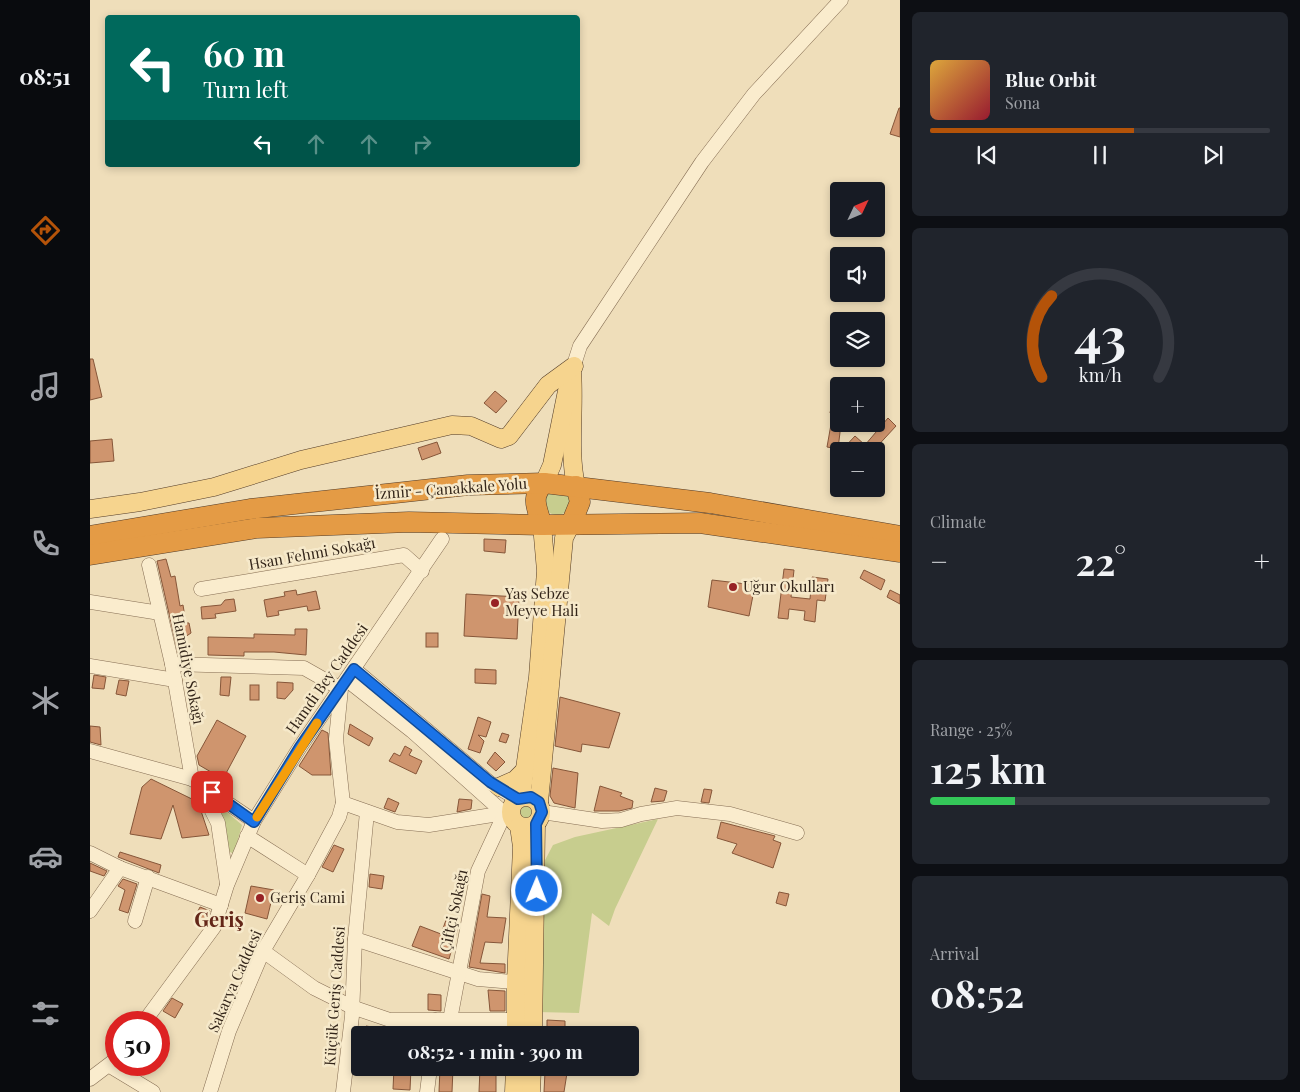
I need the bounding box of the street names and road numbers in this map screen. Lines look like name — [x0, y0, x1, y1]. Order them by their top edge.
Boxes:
street label: İzmir - Çanakkale Yolu — [374, 473, 528, 503]
street label: Hsan Fehmi Sokağı — [247, 532, 377, 574]
street label: Hamidiye Sokağı — [168, 612, 210, 726]
street label: Hamdi Bey Caddesi — [281, 619, 372, 738]
street label: Çiftçi Sokağı — [434, 867, 472, 954]
street label: Küçük Geriş Caddesi — [319, 925, 349, 1066]
street label: Sakarya Caddesi — [203, 926, 266, 1035]

